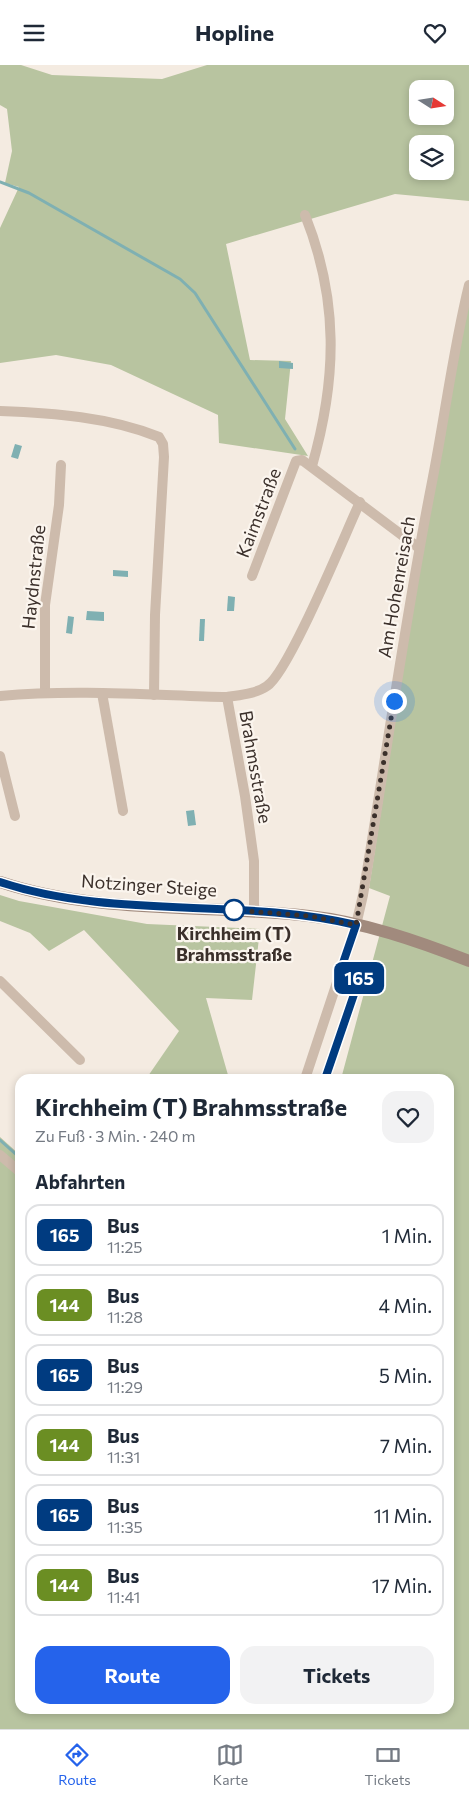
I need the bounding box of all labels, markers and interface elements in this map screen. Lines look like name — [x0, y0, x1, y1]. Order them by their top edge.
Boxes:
icon: menu — [20, 19, 48, 47]
text: Hopline — [195, 19, 274, 46]
icon: heart — [421, 19, 449, 47]
north arrow — [409, 80, 454, 125]
map controls — [409, 80, 454, 180]
button: layers — [409, 135, 454, 180]
street label: Kaimstraße — [231, 465, 285, 561]
street label: Am Hohenreisach — [373, 514, 419, 660]
street label: Haydnstraße — [17, 524, 49, 630]
your location — [382, 689, 407, 714]
street label: Brahmsstraße — [235, 708, 277, 825]
street label: Notzinger Steige — [80, 869, 218, 901]
marker: Kirchheim (T) Brahmsstraße — [223, 899, 245, 921]
place label: Kirchheim (T) Brahmsstraße — [176, 922, 292, 965]
line badge: 165 — [330, 962, 388, 994]
text: 165 — [344, 967, 374, 989]
button: heart — [382, 1091, 434, 1143]
text: Kirchheim (T) Brahmsstraße — [35, 1092, 347, 1121]
text: Zu Fuß · 3 Min. · 240 m — [35, 1126, 195, 1145]
text: Abfahrten — [35, 1170, 125, 1193]
text: Bus — [107, 1214, 139, 1237]
text: 165 — [50, 1224, 79, 1246]
text: 1 Min. — [382, 1224, 432, 1247]
text: 11:25 — [107, 1237, 143, 1256]
text: Bus — [107, 1284, 139, 1307]
text: 144 — [49, 1294, 80, 1316]
text: 4 Min. — [379, 1294, 432, 1317]
text: 11:28 — [107, 1307, 143, 1326]
text: Bus — [107, 1354, 139, 1377]
text: 165 — [50, 1364, 79, 1386]
text: 5 Min. — [379, 1364, 432, 1387]
text: 11:29 — [107, 1377, 143, 1396]
text: Bus — [107, 1424, 139, 1447]
text: 144 — [49, 1434, 80, 1456]
text: 7 Min. — [380, 1434, 432, 1457]
text: 11:31 — [107, 1447, 140, 1466]
text: Bus — [107, 1494, 139, 1517]
text: 165 — [50, 1504, 79, 1526]
text: 11 Min. — [374, 1504, 432, 1527]
text: 11:35 — [107, 1517, 143, 1536]
text: Bus — [107, 1564, 139, 1587]
text: 144 — [49, 1574, 80, 1596]
text: 17 Min. — [372, 1574, 432, 1597]
text: 11:41 — [107, 1587, 140, 1606]
button: Route — [35, 1646, 230, 1704]
button: Tickets — [240, 1646, 434, 1704]
tab: Route — [58, 1741, 96, 1788]
tab: Karte — [213, 1741, 248, 1788]
tab: Tickets — [365, 1741, 411, 1788]

